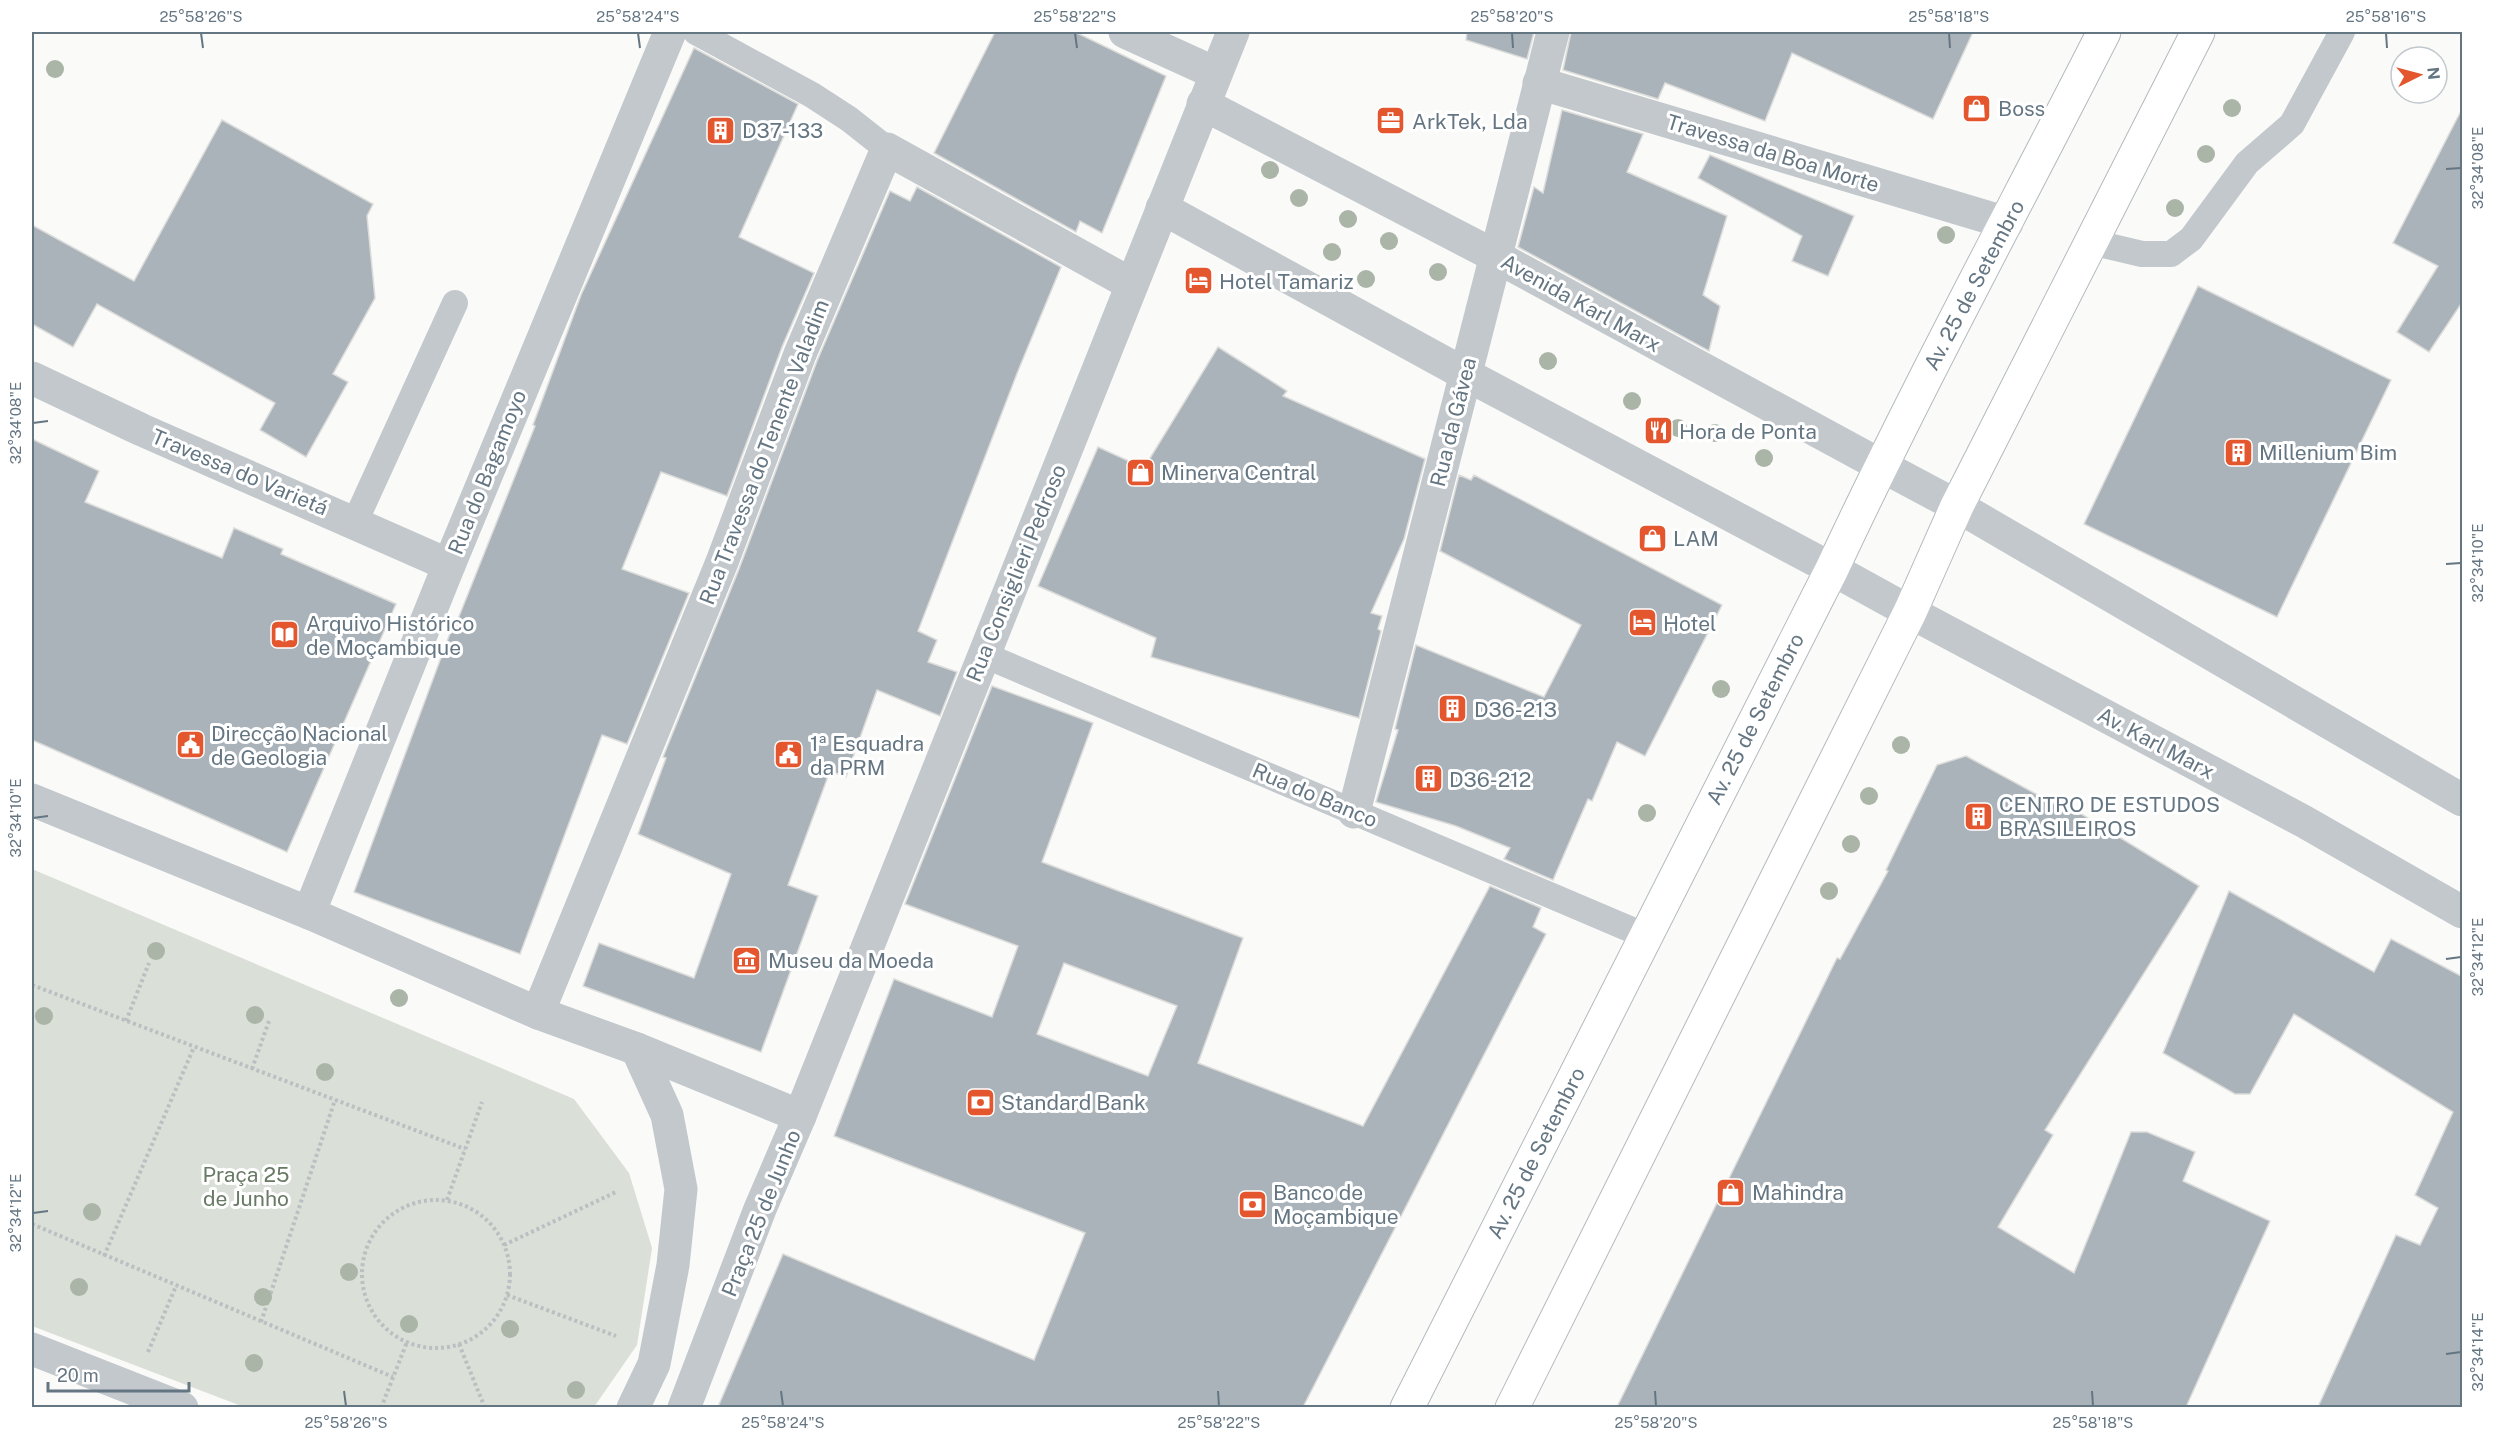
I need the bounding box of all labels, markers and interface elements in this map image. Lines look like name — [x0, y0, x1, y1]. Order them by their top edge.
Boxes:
text: 25°58'26"S — [159, 8, 243, 25]
text: 25°58'24"S — [596, 8, 680, 25]
text: 25°58'22"S — [1034, 8, 1116, 25]
text: 25°58'20"S — [1470, 8, 1554, 25]
text: 25°58'18"S — [1909, 8, 1989, 25]
text: 25°58'16"S — [2346, 8, 2426, 25]
north arrow — [2389, 45, 2449, 105]
text: N — [2423, 66, 2444, 81]
shop icon: Boss — [1961, 92, 1993, 124]
place label: Boss — [1998, 96, 2045, 121]
office icon: ArkTek, Lda — [1375, 105, 1407, 137]
place label: ArkTek, Lda — [1412, 109, 1528, 134]
street label: Travessa da Boa Morte — [1664, 109, 1882, 197]
building icon: D37-133 — [705, 114, 737, 146]
place label: D37-133 — [742, 118, 823, 143]
text: 32°34'08"E — [2469, 127, 2486, 209]
street label: Av. 25 de Setembro — [1919, 196, 2029, 374]
street label: Avenida Karl Marx — [1497, 249, 1665, 357]
hotel icon: Hotel Tamariz — [1182, 265, 1214, 297]
place label: Hotel Tamariz — [1219, 269, 1354, 294]
street label: Rua Travessa do Tenente Valadim — [694, 296, 834, 608]
street label: Rua da Gávea — [1425, 355, 1481, 489]
text: 32°34'08"E — [7, 382, 24, 464]
street label: Rua do Bagamoyo — [443, 386, 531, 558]
restaurant icon: Hora de Ponta — [1642, 415, 1674, 447]
place label: Hora de Ponta — [1679, 419, 1817, 444]
street label: Travessa do Varietá — [148, 424, 332, 520]
building icon: Millenium Bim — [2222, 436, 2254, 468]
place label: Millenium Bim — [2259, 440, 2397, 465]
shop icon: Minerva Central — [1124, 456, 1156, 488]
place label: Minerva Central — [1161, 460, 1316, 485]
street label: Rua Consiglieri Pedroso — [961, 461, 1071, 685]
shop icon: LAM — [1636, 522, 1668, 554]
text: 32°34'10"E — [2469, 524, 2486, 602]
place label: LAM — [1673, 526, 1719, 551]
hotel icon: Hotel — [1626, 607, 1658, 639]
place label: Arquivo Histórico de Moçambique — [306, 611, 474, 660]
place label: Hotel — [1663, 611, 1716, 636]
library icon: Arquivo Histórico de Moçambique — [269, 619, 301, 651]
street label: Av. 25 de Setembro — [1701, 629, 1809, 809]
building icon: D36-213 — [1437, 693, 1469, 725]
place label: D36-213 — [1474, 697, 1557, 722]
street label: Av. Karl Marx — [2093, 702, 2219, 784]
place label: Direcção Nacional de Geologia — [211, 721, 388, 770]
public building icon: Direcção Nacional de Geologia — [174, 729, 206, 761]
place label: 1ª Esquadra da PRM — [810, 731, 924, 780]
public building icon: 1ª Esquadra da PRM — [773, 739, 805, 771]
street label: Rua do Banco — [1249, 757, 1381, 833]
building icon: D36-212 — [1412, 763, 1444, 795]
place label: D36-212 — [1449, 767, 1531, 792]
text: 32°34'10"E — [7, 779, 24, 857]
place label: CENTRO DE ESTUDOS BRASILEIROS — [1999, 792, 2220, 841]
building icon: CENTRO DE ESTUDOS BRASILEIROS — [1962, 800, 1994, 832]
text: 32°34'12"E — [2469, 918, 2486, 996]
museum icon: Museu da Moeda — [731, 944, 763, 976]
place label: Museu da Moeda — [768, 948, 934, 973]
street label: Av. 25 de Setembro — [1482, 1063, 1590, 1243]
bank icon: Standard Bank — [964, 1086, 996, 1118]
place label: Standard Bank — [1001, 1090, 1146, 1115]
street label: Praça 25 de Junho — [716, 1126, 806, 1300]
park label: Praça 25 de Junho — [203, 1162, 289, 1211]
text: 32°34'12"E — [7, 1174, 24, 1252]
shop icon: Mahindra — [1715, 1176, 1747, 1208]
place label: Banco de Moçambique — [1273, 1180, 1399, 1229]
place label: Mahindra — [1752, 1180, 1844, 1205]
bank icon: Banco de Moçambique — [1236, 1188, 1268, 1220]
text: 32°34'14"E — [2469, 1312, 2486, 1392]
scale bar — [48, 1355, 189, 1393]
text: 20 m — [57, 1365, 99, 1386]
text: 25°58'26"S — [304, 1414, 388, 1431]
text: 25°58'24"S — [741, 1414, 825, 1431]
text: 25°58'22"S — [1178, 1414, 1260, 1431]
text: 25°58'20"S — [1614, 1414, 1698, 1431]
text: 25°58'18"S — [2053, 1414, 2133, 1431]

